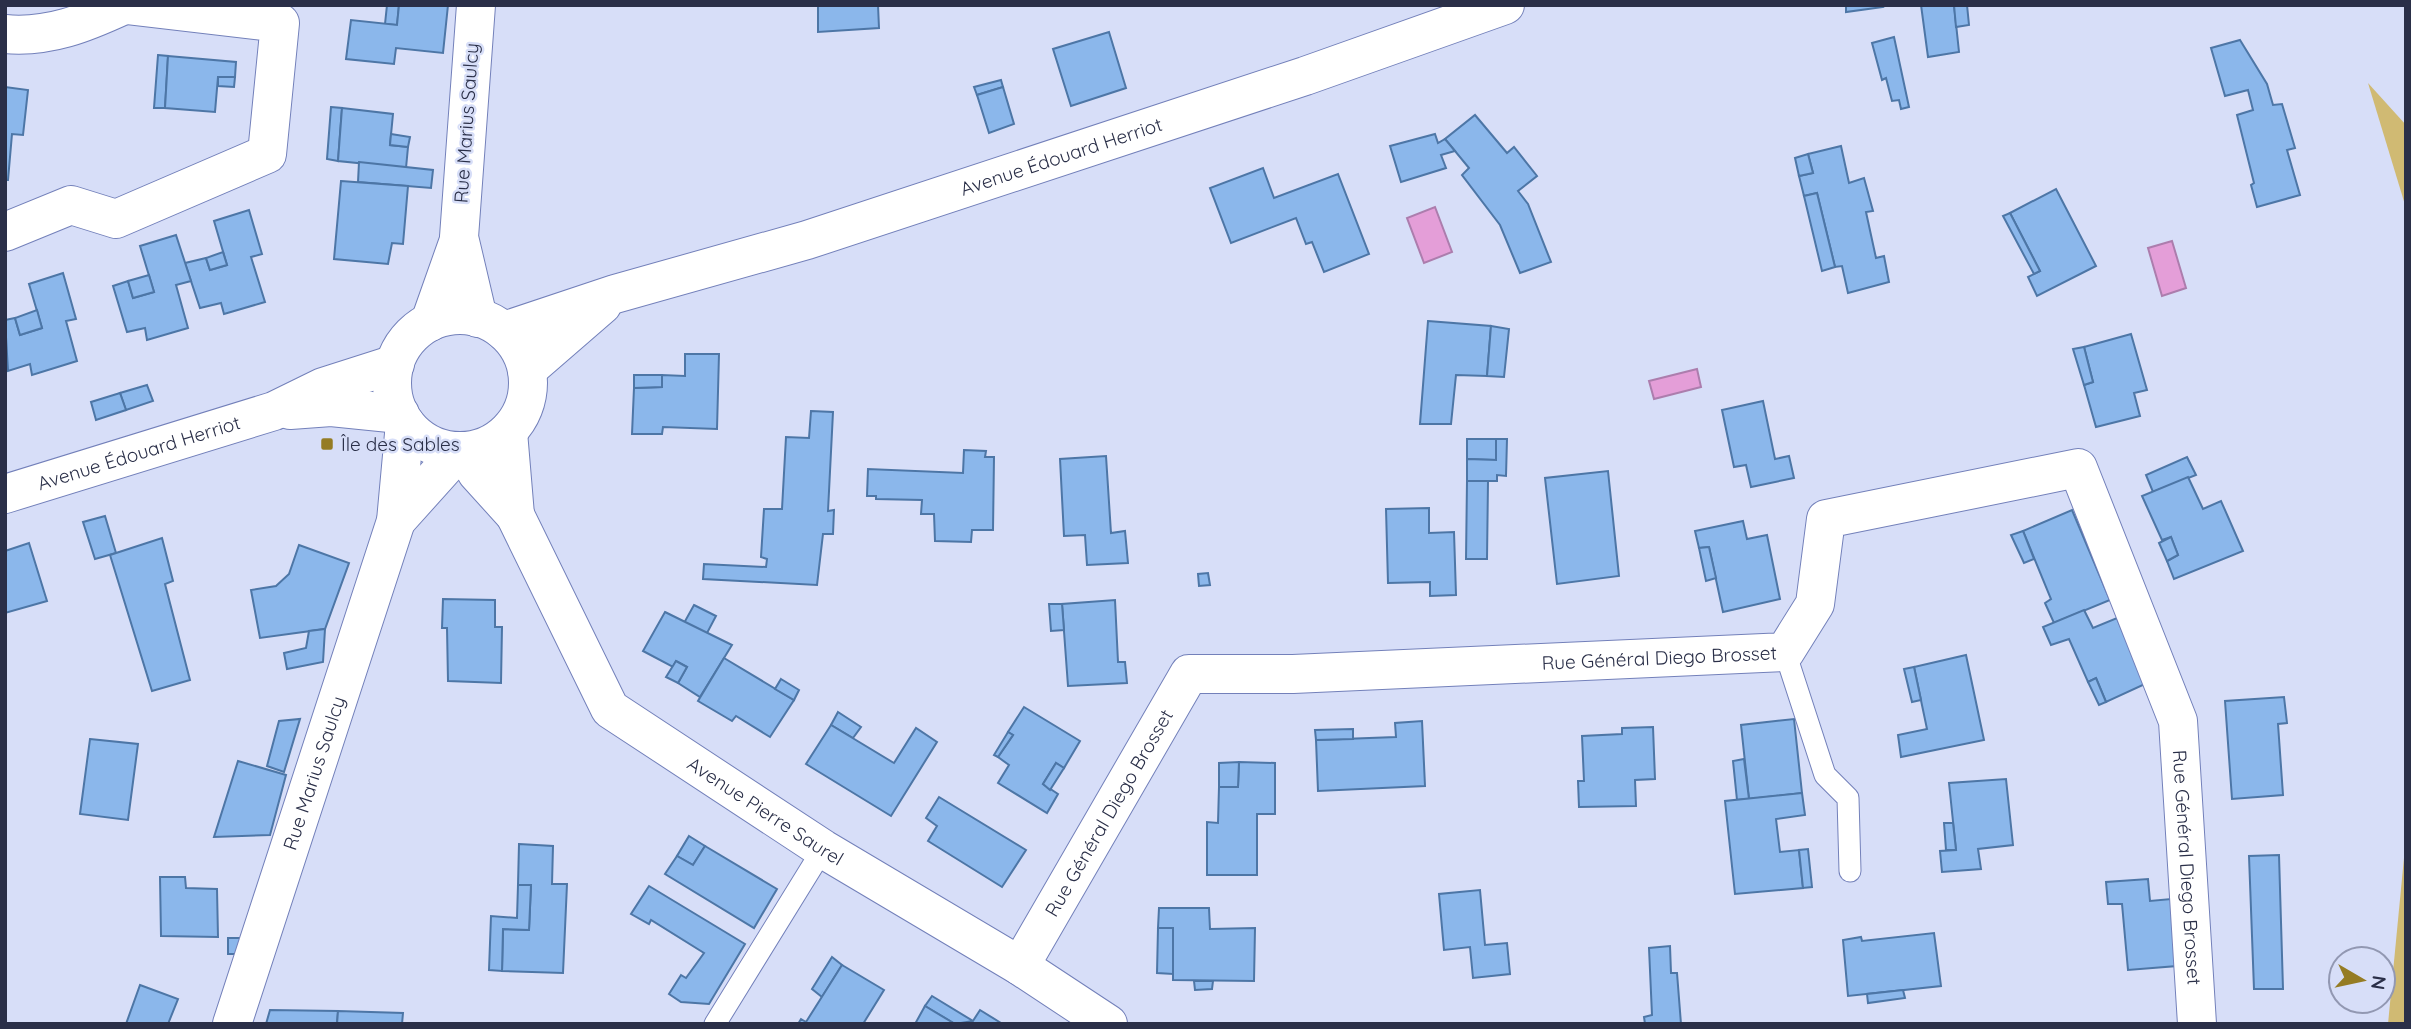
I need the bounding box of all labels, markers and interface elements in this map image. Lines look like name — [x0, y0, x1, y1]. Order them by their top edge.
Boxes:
street label: Rue Marius Saulcy — [448, 42, 484, 204]
street label: Avenue Édouard Herriot — [957, 112, 1165, 201]
street label: Avenue Édouard Herriot — [34, 410, 243, 495]
place label: Île des Sables — [341, 432, 460, 456]
marker: Île des Sables — [319, 436, 335, 452]
street label: Rue Général Diego Brosset — [1541, 640, 1777, 675]
street label: Rue Marius Saulcy — [278, 693, 350, 853]
street label: Rue Général Diego Brosset — [1039, 705, 1178, 921]
street label: Rue Général Diego Brosset — [2168, 749, 2207, 986]
street label: Avenue Pierre Saurel — [683, 751, 848, 870]
north arrow — [2327, 945, 2397, 1015]
text: N — [2366, 974, 2392, 991]

